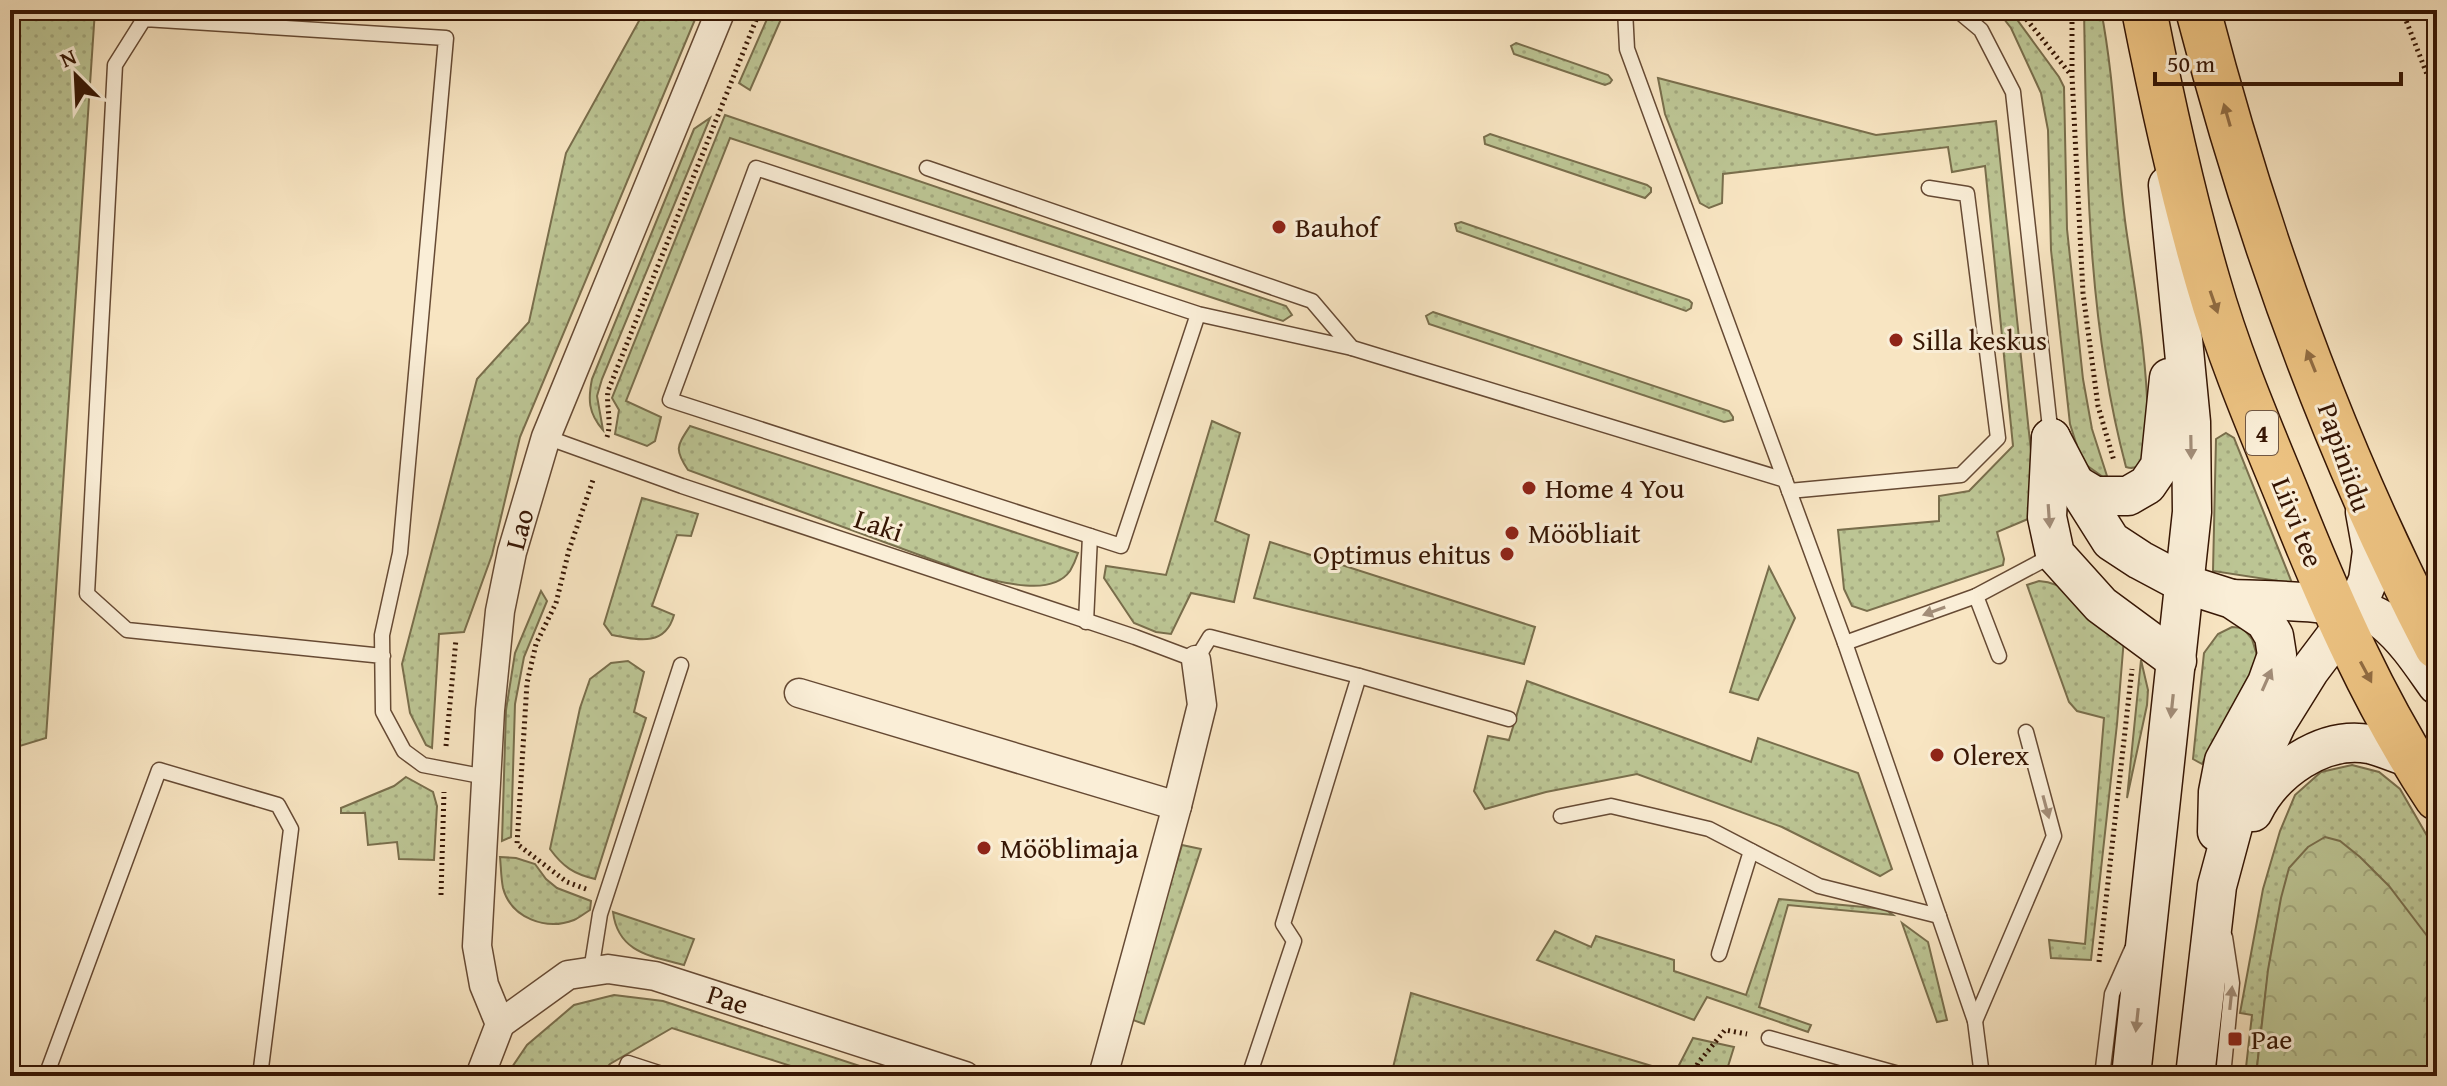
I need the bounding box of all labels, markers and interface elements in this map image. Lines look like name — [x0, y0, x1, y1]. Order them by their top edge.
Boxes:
north arrow — [36, 36, 116, 116]
scale bar — [2155, 36, 2401, 86]
text: N — [55, 40, 81, 75]
text: 50 m — [2167, 46, 2215, 81]
one-way arrow — [2220, 103, 2233, 127]
place label: Bauhof — [1295, 206, 1381, 247]
marker: Bauhof — [1270, 218, 1288, 236]
one-way arrow — [2209, 290, 2221, 314]
place label: Silla keskus — [1912, 319, 2047, 360]
marker: Silla keskus — [1887, 331, 1905, 349]
one-way arrow — [2304, 349, 2317, 373]
street label: Papiniidu — [2308, 397, 2383, 517]
road number: 4 — [2246, 411, 2278, 455]
one-way arrow — [2185, 435, 2197, 460]
place label: Home 4 You — [1545, 467, 1684, 508]
street label: Liivi tee — [2262, 471, 2335, 573]
marker: Home 4 You — [1520, 479, 1538, 497]
street label: Laki — [849, 497, 909, 552]
street label: Lao — [493, 504, 544, 554]
one-way arrow — [2043, 504, 2056, 529]
place label: Mööbliait — [1528, 512, 1641, 553]
marker: Mööbliait — [1503, 524, 1521, 542]
place label: Optimus ehitus — [1313, 533, 1491, 574]
marker: Optimus ehitus — [1498, 545, 1516, 563]
one-way arrow — [1922, 605, 1946, 618]
one-way arrow — [2359, 660, 2372, 683]
one-way arrow — [2261, 668, 2274, 692]
one-way arrow — [2165, 694, 2178, 719]
place label: Olerex — [1953, 734, 2030, 775]
marker: Olerex — [1928, 746, 1946, 764]
one-way arrow — [2041, 795, 2053, 820]
place label: Mööblimaja — [1000, 827, 1139, 868]
marker: Mööblimaja — [975, 839, 993, 857]
street label: Pae — [702, 973, 754, 1024]
one-way arrow — [2224, 985, 2237, 1010]
one-way arrow — [2130, 1008, 2143, 1033]
place label: Pae — [2251, 1018, 2292, 1059]
marker: Pae — [2226, 1030, 2244, 1048]

